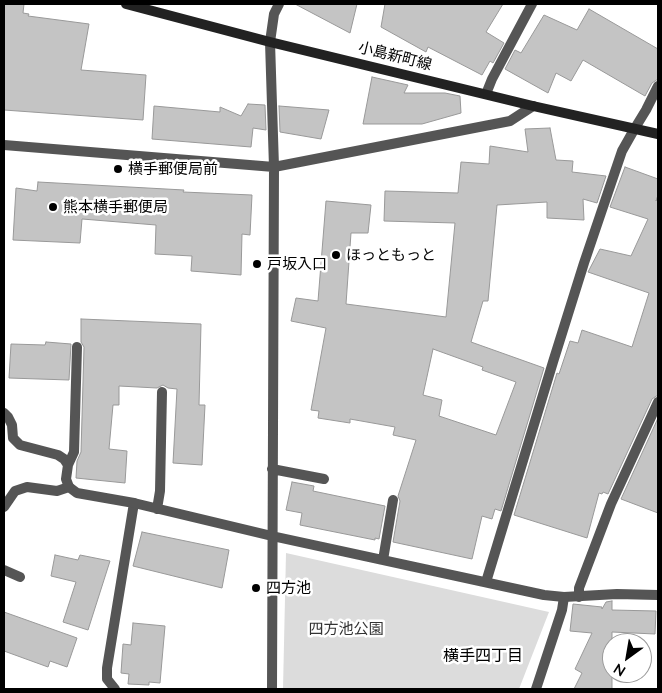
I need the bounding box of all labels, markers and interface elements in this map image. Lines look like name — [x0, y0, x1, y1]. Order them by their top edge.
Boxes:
street label: 小島新町線 — [356, 38, 434, 74]
place label: 横手郵便局前 — [128, 160, 218, 178]
marker: 横手郵便局前 — [112, 163, 124, 175]
place label: 熊本横手郵便局 — [63, 198, 168, 216]
marker: 熊本横手郵便局 — [47, 201, 59, 213]
place label: ほっともっと — [346, 246, 436, 264]
marker: ほっともっと — [330, 249, 342, 261]
place label: 戸坂入口 — [267, 255, 327, 273]
marker: 戸坂入口 — [251, 258, 263, 270]
place label: 四方池 — [266, 579, 311, 597]
marker: 四方池 — [250, 582, 262, 594]
park label: 四方池公園 — [309, 620, 383, 638]
north arrow — [602, 633, 652, 683]
district label: 横手四丁目 — [443, 646, 523, 666]
text: N — [610, 660, 628, 680]

